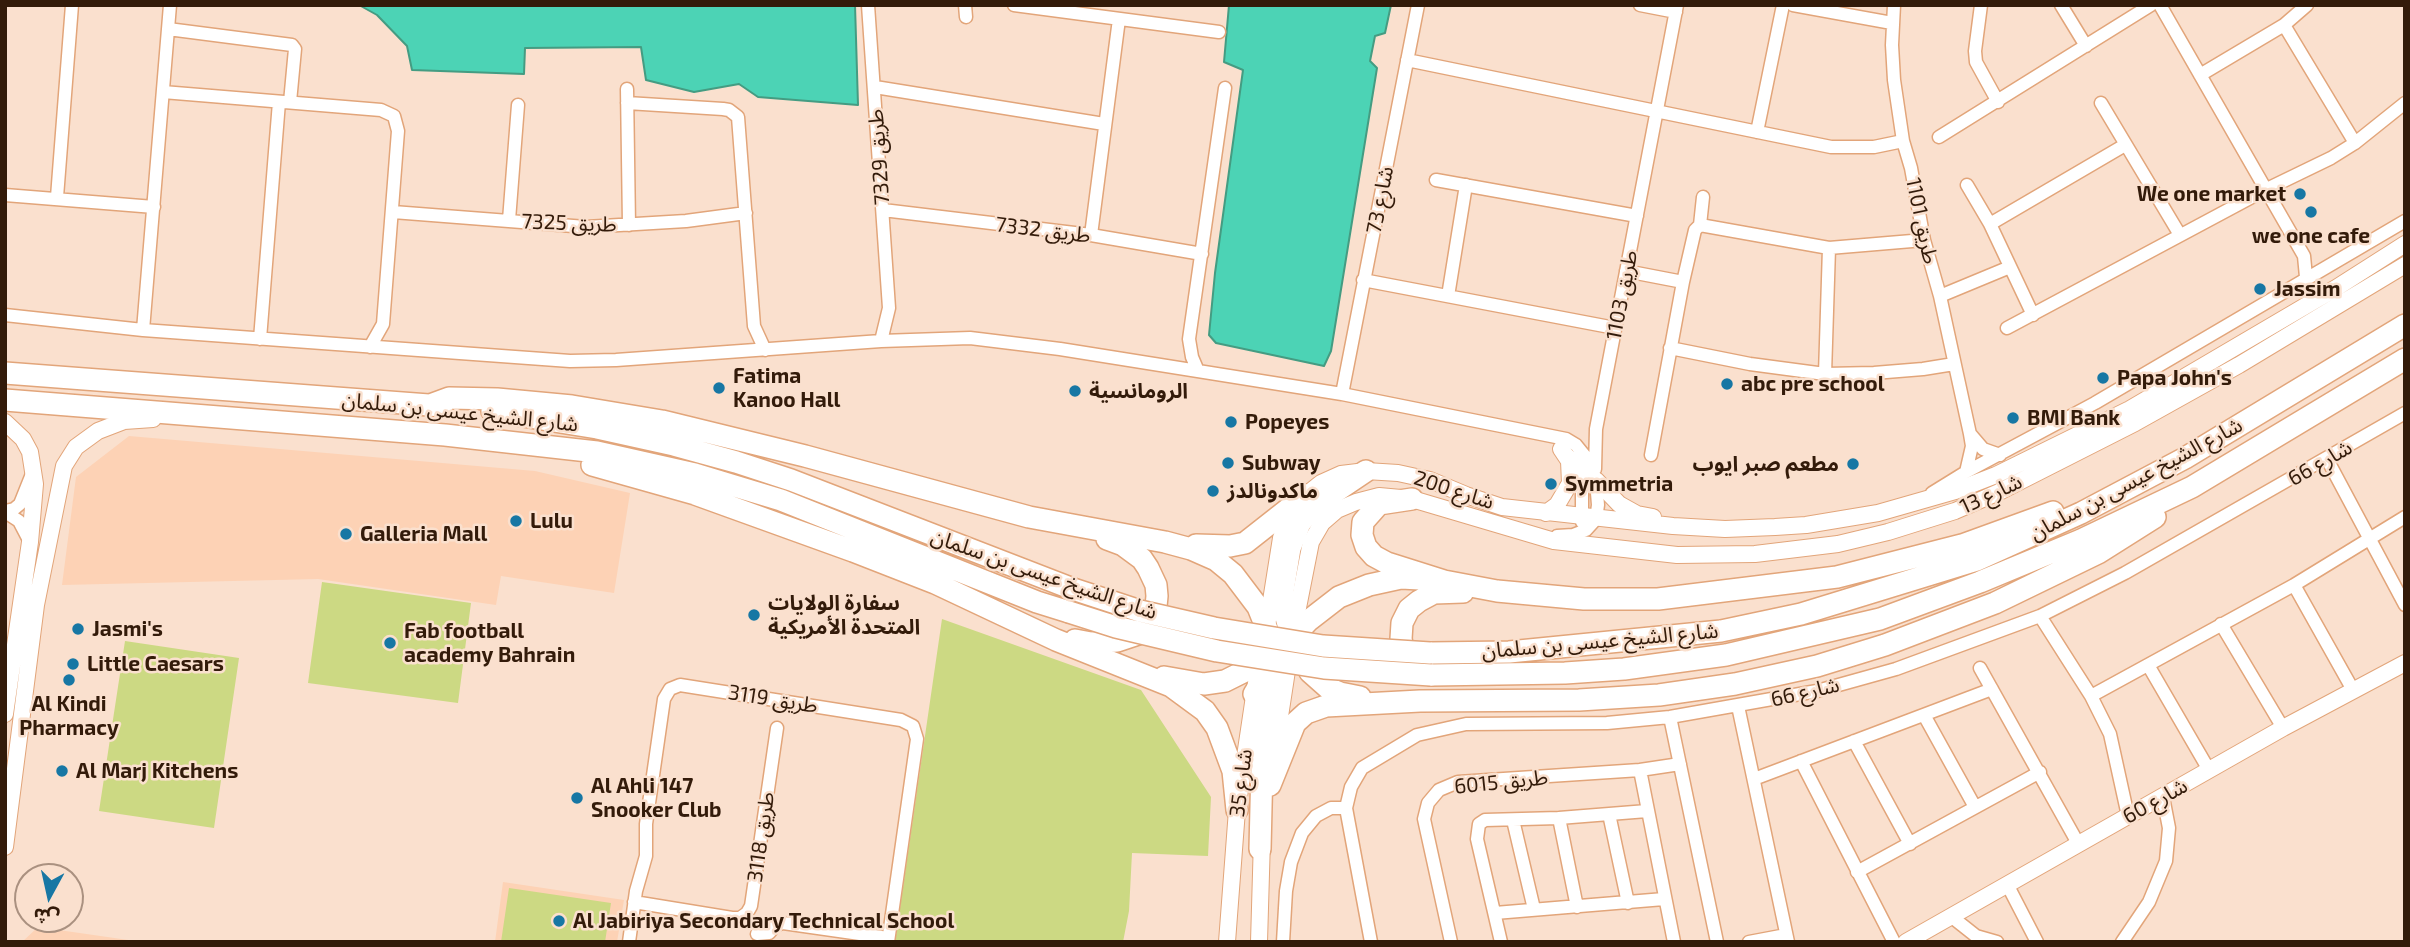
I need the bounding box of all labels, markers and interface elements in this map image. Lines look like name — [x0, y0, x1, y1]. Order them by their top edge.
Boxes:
street label: طريق 7329 — [863, 108, 895, 206]
street label: شارع 73 — [1361, 164, 1399, 236]
street label: طريق 1101 — [1901, 176, 1943, 266]
place label: We one market — [2137, 181, 2286, 207]
marker: We one market — [2292, 186, 2308, 202]
marker: we one cafe — [2303, 204, 2319, 220]
street label: طريق 7325 — [521, 209, 617, 237]
street label: طريق 7332 — [994, 212, 1092, 248]
place label: we one cafe — [2252, 223, 2370, 249]
street label: طريق 1103 — [1601, 248, 1643, 342]
place label: Jassim — [2274, 276, 2340, 302]
marker: Jassim — [2252, 281, 2268, 297]
place label: Fatima Kanoo Hall — [733, 363, 840, 413]
place label: Papa John's — [2117, 365, 2232, 391]
marker: Papa John's — [2095, 370, 2111, 386]
place label: abc pre school — [1741, 371, 1885, 397]
marker: abc pre school — [1719, 376, 1735, 392]
place label: الرومانسية — [1089, 378, 1188, 404]
marker: Fatima Kanoo Hall — [711, 380, 727, 396]
marker: الرومانسية — [1067, 383, 1083, 399]
street label: شارع الشيخ عيسى بن سلمان — [341, 387, 579, 437]
place label: BMI Bank — [2027, 405, 2120, 431]
place label: Popeyes — [1245, 409, 1329, 435]
marker: BMI Bank — [2005, 410, 2021, 426]
street label: شارع الشيخ عيسى بن سلمان — [2025, 412, 2247, 546]
marker: Popeyes — [1223, 414, 1239, 430]
street label: شارع 66 — [2284, 435, 2356, 491]
place label: Subway — [1242, 450, 1321, 476]
place label: مطعم صبر ايوب — [1692, 451, 1839, 477]
marker: Subway — [1220, 455, 1236, 471]
marker: مطعم صبر ايوب — [1845, 456, 1861, 472]
street label: شارع 200 — [1411, 465, 1497, 515]
street label: شارع 13 — [1956, 469, 2026, 519]
place label: Symmetria — [1565, 471, 1673, 497]
marker: Symmetria — [1543, 476, 1559, 492]
place label: ماكدونالدز — [1227, 478, 1318, 504]
marker: ماكدونالدز — [1205, 483, 1221, 499]
place label: Lulu — [530, 508, 573, 534]
marker: Lulu — [508, 513, 524, 529]
place label: Galleria Mall — [360, 521, 487, 547]
street label: شارع الشيخ عيسى بن سلمان — [928, 523, 1160, 625]
marker: Galleria Mall — [338, 526, 354, 542]
place label: سفارة الولايات المتحدة الأمريكية — [768, 590, 920, 640]
marker: سفارة الولايات المتحدة الأمريكية — [746, 607, 762, 623]
place label: Jasmi's — [92, 616, 163, 642]
place label: Fab football academy Bahrain — [404, 618, 575, 668]
street label: شارع الشيخ عيسى بن سلمان — [1481, 618, 1719, 664]
marker: Jasmi's — [70, 621, 86, 637]
marker: Fab football academy Bahrain — [382, 635, 398, 651]
place label: Little Caesars — [87, 651, 224, 677]
marker: Little Caesars — [65, 656, 81, 672]
marker: Al Kindi Pharmacy — [61, 672, 77, 688]
street label: شارع 66 — [1768, 672, 1842, 712]
street label: طريق 3119 — [726, 679, 820, 719]
place label: Al Kindi Pharmacy — [19, 691, 119, 741]
street label: شارع 35 — [1224, 747, 1258, 819]
place label: Al Marj Kitchens — [76, 758, 238, 784]
marker: Al Marj Kitchens — [54, 763, 70, 779]
street label: طريق 6015 — [1453, 765, 1549, 799]
place label: Al Ahli 147 Snooker Club — [591, 773, 722, 823]
street label: شارع 60 — [2118, 773, 2192, 829]
marker: Al Ahli 147 Snooker Club — [569, 790, 585, 806]
street label: طريق 3118 — [742, 790, 780, 884]
north arrow — [14, 863, 84, 933]
text: ش — [32, 904, 61, 931]
place label: Al Jabiriya Secondary Technical School — [573, 908, 954, 934]
marker: Al Jabiriya Secondary Technical School — [551, 913, 567, 929]

